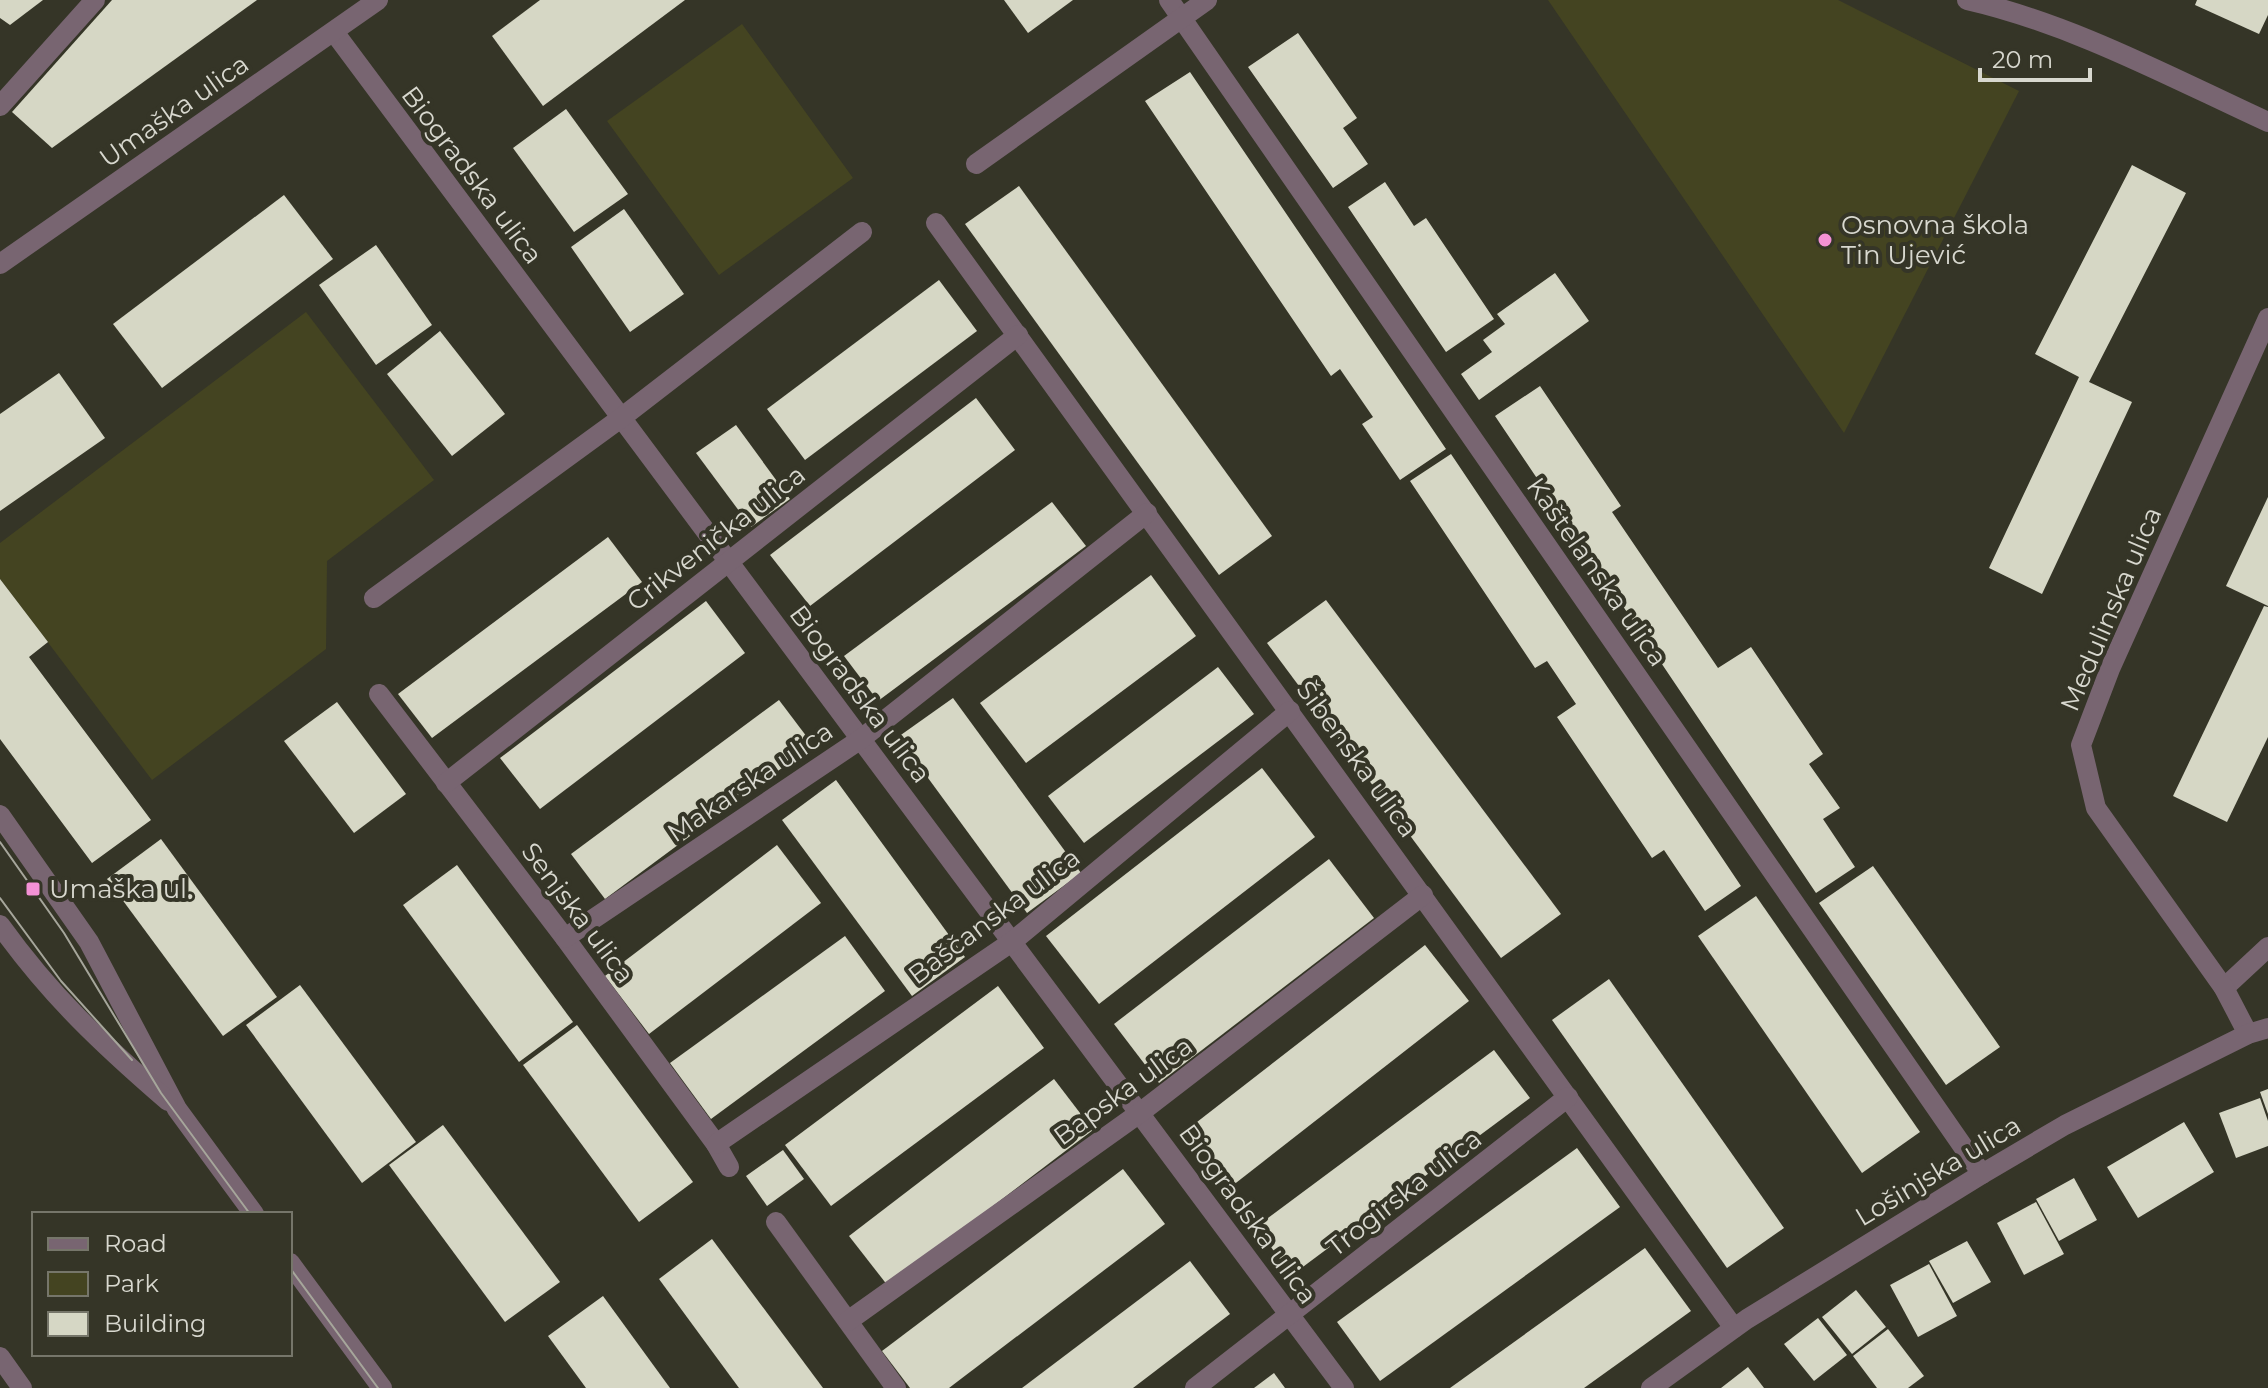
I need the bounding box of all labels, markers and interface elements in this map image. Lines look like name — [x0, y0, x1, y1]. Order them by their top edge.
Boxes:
scale bar — [1980, 32, 2090, 82]
text: 20 m — [1992, 45, 2053, 74]
street label: Umaška ulica — [93, 48, 255, 174]
street label: Biogradska ulica — [395, 80, 549, 270]
place label: Osnovna škola Tin Ujević — [1841, 209, 2029, 271]
marker: Osnovna škola Tin Ujević — [1816, 231, 1834, 249]
street label: Crikvenička ulica — [620, 458, 812, 618]
street label: Kaštelanska ulica — [1520, 471, 1674, 673]
street label: Medulinska ulica — [2054, 502, 2168, 716]
street label: Biogradska ulica — [783, 599, 937, 789]
street label: Šibenska ulica — [1290, 675, 1424, 843]
street label: Makarska ulica — [661, 715, 839, 849]
street label: Senjska ulica — [515, 836, 641, 990]
street label: Baščanska ulica — [902, 841, 1086, 991]
place label: Umaška ul. — [49, 873, 193, 905]
marker: Umaška ul. — [24, 880, 42, 898]
street label: Bapska ulica — [1047, 1030, 1199, 1152]
street label: Lošinjska ulica — [1849, 1109, 2027, 1233]
street label: Biogradska ulica — [1172, 1118, 1324, 1310]
street label: Trogirska ulica — [1320, 1123, 1488, 1263]
legend — [32, 1212, 292, 1356]
text: Road — [104, 1229, 167, 1258]
text: Park — [104, 1269, 159, 1298]
text: Building — [104, 1309, 207, 1338]

